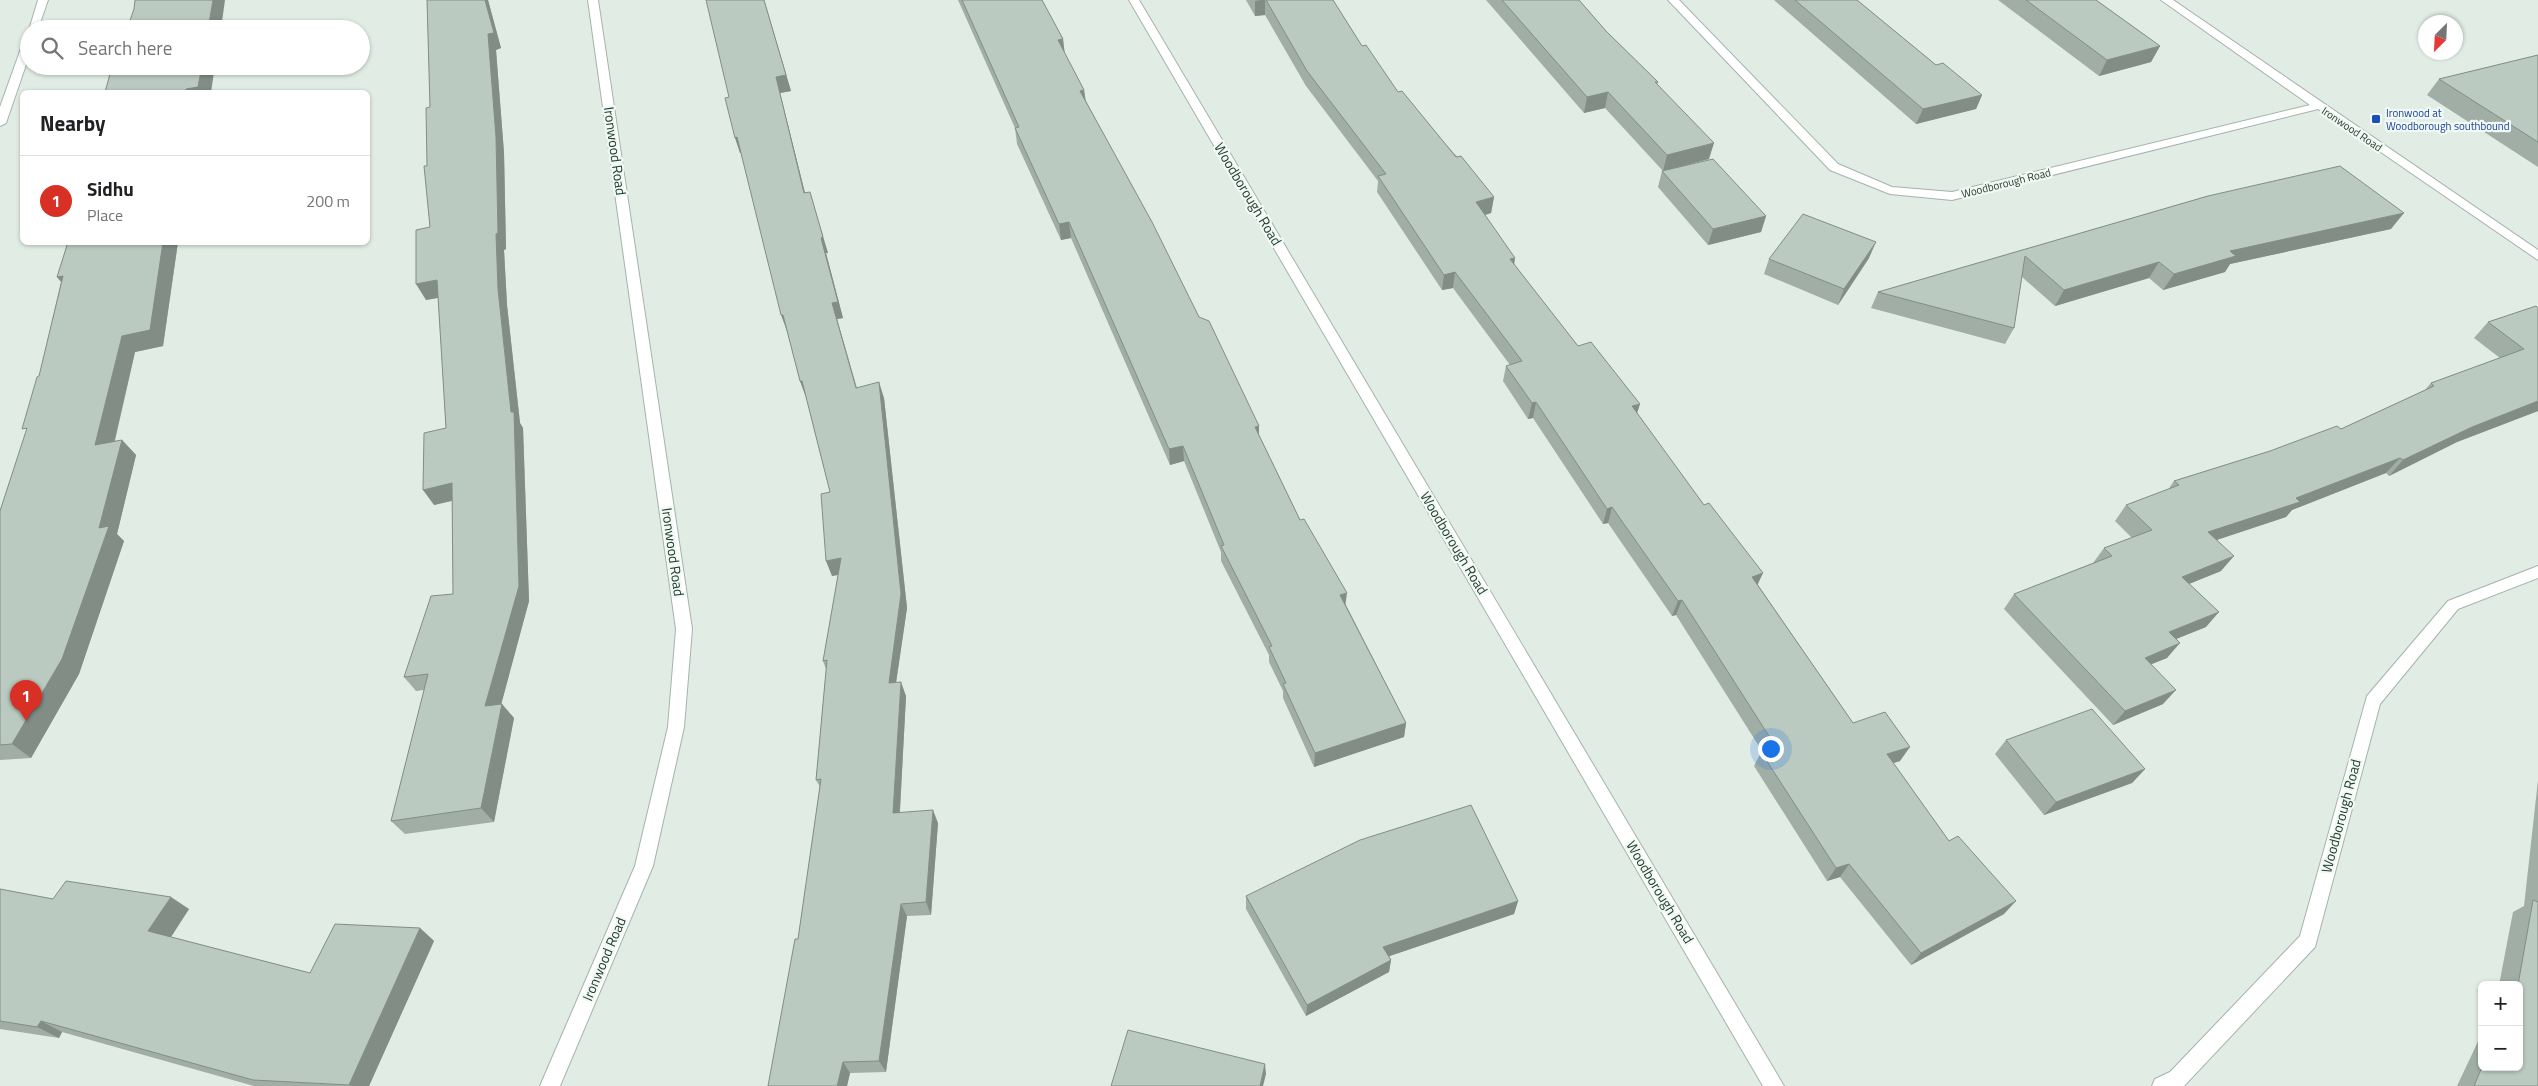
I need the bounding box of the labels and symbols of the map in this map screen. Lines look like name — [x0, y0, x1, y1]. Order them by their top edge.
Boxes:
north arrow — [2418, 15, 2463, 60]
street label: Ironwood Road — [2318, 103, 2386, 155]
street label: Ironwood Road — [599, 105, 632, 197]
place label: Ironwood at Woodborough southbound — [2386, 105, 2510, 134]
marker: Ironwood at Woodborough southbound — [2370, 113, 2382, 125]
street label: Woodborough Road — [1209, 138, 1287, 249]
street label: Woodborough Road — [1960, 164, 2053, 202]
street label: Woodborough Road — [1415, 487, 1493, 598]
street label: Ironwood Road — [657, 506, 690, 598]
pin: 1 — [10, 680, 42, 721]
your location — [1758, 736, 1784, 762]
street label: Woodborough Road — [2315, 757, 2366, 875]
street label: Woodborough Road — [1621, 836, 1699, 947]
street label: Ironwood Road — [576, 914, 631, 1004]

